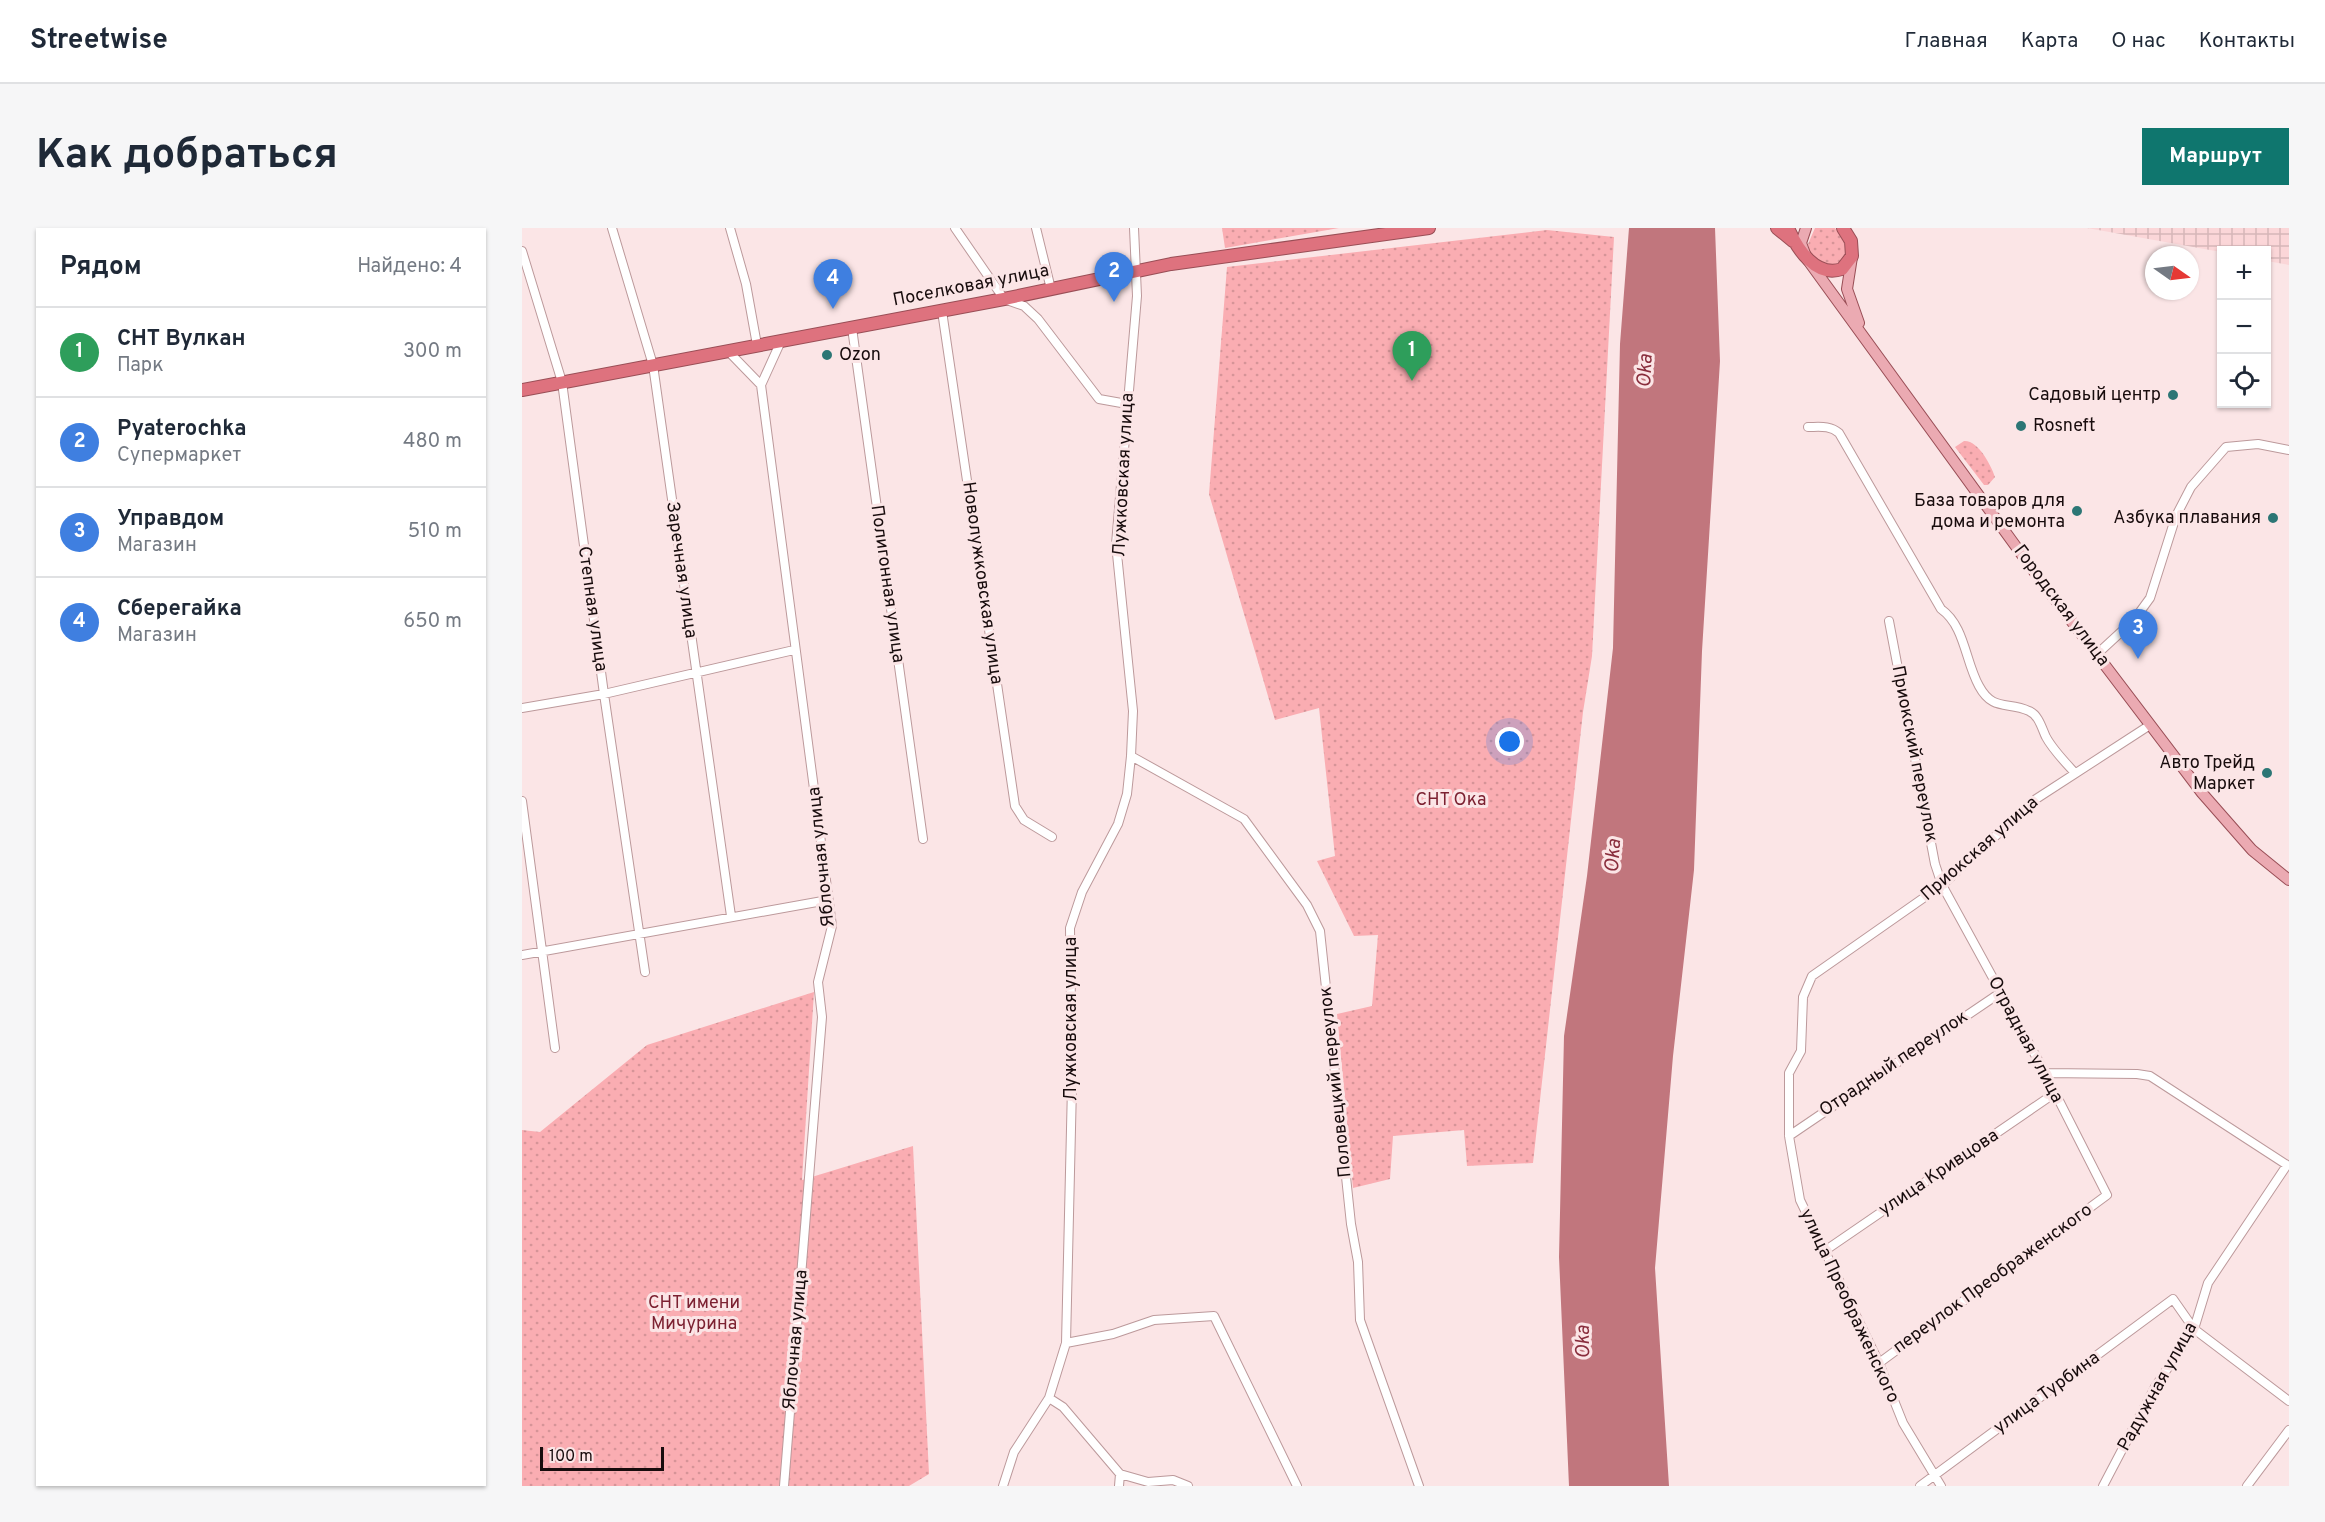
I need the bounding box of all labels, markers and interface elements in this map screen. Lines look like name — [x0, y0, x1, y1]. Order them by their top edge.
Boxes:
text: Streetwise — [30, 23, 168, 59]
text: Главная — [1904, 28, 1988, 55]
text: Карта — [2021, 28, 2078, 55]
text: О нас — [2111, 28, 2166, 55]
text: Контакты — [2199, 28, 2295, 55]
button: Маршрут — [2142, 128, 2289, 185]
text: Как добраться — [36, 130, 338, 183]
north arrow — [2145, 246, 2199, 300]
map controls — [2217, 246, 2271, 408]
button: + — [2217, 246, 2271, 300]
text: Рядом — [60, 251, 142, 284]
pin: 2 — [1094, 253, 1134, 302]
text: Найдено: 4 — [357, 254, 462, 280]
pin: 4 — [814, 260, 852, 309]
street label: Поселковая улица — [891, 260, 1051, 312]
button: − — [2217, 300, 2271, 354]
text: СНТ Вулкан — [117, 326, 246, 353]
pin: 1 — [1392, 332, 1432, 381]
text: 1 — [76, 339, 84, 365]
text: 300 m — [403, 339, 462, 365]
place label: Ozon — [839, 344, 881, 367]
marker: Ozon — [820, 348, 834, 362]
text: Парк — [117, 353, 164, 379]
water label: Oka — [1632, 353, 1660, 389]
button: locate — [2217, 354, 2271, 408]
place label: Садовый центр — [2028, 384, 2161, 407]
marker: Садовый центр — [2166, 388, 2180, 402]
street label: Лужковская улица — [1108, 392, 1140, 558]
place label: Rosneft — [2033, 415, 2096, 438]
text: Pyaterochka — [117, 416, 247, 443]
marker: Rosneft — [2014, 419, 2028, 433]
text: 2 — [73, 429, 86, 455]
text: 480 m — [403, 429, 462, 455]
text: Супермаркет — [117, 443, 241, 469]
street label: Новолужковская улица — [956, 480, 1008, 686]
place label: База товаров для дома и ремонта — [1914, 490, 2065, 534]
street label: Заречная улица — [660, 500, 702, 640]
street label: Полигонная улица — [865, 504, 909, 664]
marker: База товаров для дома и ремонта — [2070, 504, 2084, 518]
text: Управдом — [117, 506, 224, 533]
place label: Азбука плавания — [2113, 507, 2261, 530]
marker: Азбука плавания — [2266, 511, 2280, 525]
text: 3 — [74, 519, 86, 545]
text: 510 m — [408, 519, 462, 545]
text: Магазин — [117, 533, 197, 559]
street label: Городская улица — [2008, 541, 2114, 671]
street label: Степная улица — [572, 545, 612, 673]
text: Сберегайка — [117, 596, 242, 623]
text: 4 — [73, 609, 86, 635]
text: 650 m — [403, 609, 462, 635]
pin: 3 — [2118, 610, 2158, 659]
text: Магазин — [117, 623, 197, 649]
street label: Приокский переулок — [1886, 664, 1942, 844]
your location — [1495, 727, 1524, 756]
place label: Авто Трейд Маркет — [2159, 752, 2255, 796]
marker: Авто Трейд Маркет — [2260, 766, 2274, 780]
street label: Яблочная улица — [803, 786, 841, 928]
park label: СНТ Ока — [1416, 789, 1486, 812]
street label: Приокская улица — [1916, 792, 2044, 906]
water label: Oka — [1600, 838, 1628, 874]
street label: Лужковская улица — [1060, 937, 1083, 1101]
street label: Отрадная улица — [1982, 973, 2068, 1107]
street label: Половецкий переулок — [1315, 985, 1357, 1179]
street label: Отрадный переулок — [1815, 1006, 1973, 1122]
street label: улица Кривцова — [1875, 1124, 2003, 1222]
street label: переулок Преображенского — [1889, 1199, 2097, 1359]
street label: улица Преображенского — [1794, 1205, 1904, 1407]
street label: Яблочная улица — [778, 1269, 814, 1411]
park label: СНТ имени Мичурина — [648, 1292, 740, 1336]
street label: Радужная улица — [2113, 1318, 2203, 1456]
water label: Oka — [1571, 1324, 1597, 1359]
street label: улица Турбина — [1989, 1347, 2105, 1439]
scale bar — [540, 1444, 664, 1472]
text: 100 m — [549, 1447, 593, 1467]

